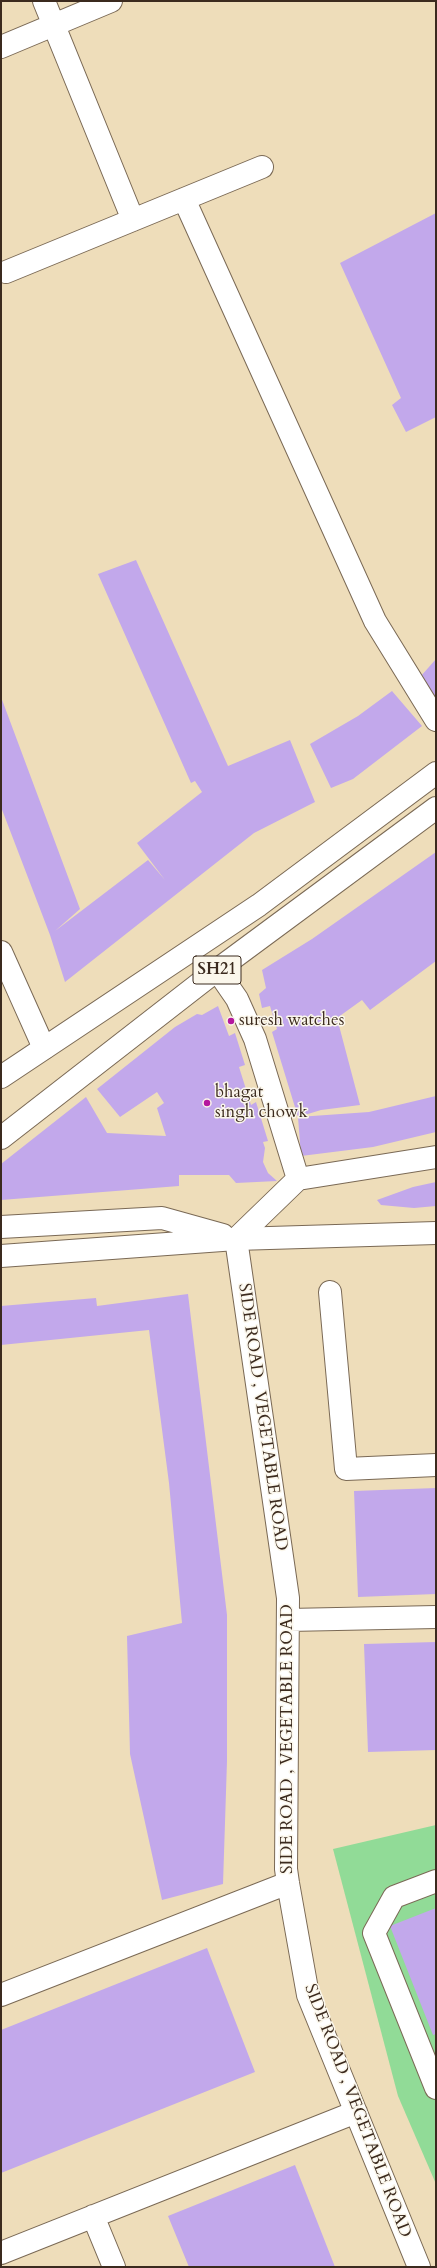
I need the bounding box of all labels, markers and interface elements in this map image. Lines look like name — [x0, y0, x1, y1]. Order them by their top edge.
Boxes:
road number: SH21 — [193, 956, 241, 984]
place label: suresh watches — [239, 1011, 344, 1031]
marker: suresh watches — [226, 1016, 236, 1026]
place label: bhagat singh chowk — [215, 1083, 308, 1123]
marker: bhagat singh chowk — [202, 1098, 212, 1108]
street label: SIDE ROAD , VEGETABLE ROAD — [233, 1282, 291, 1552]
street label: SIDE ROAD , VEGETABLE ROAD — [278, 1604, 298, 1874]
street label: SIDE ROAD , VEGETABLE ROAD — [299, 1981, 415, 2241]

